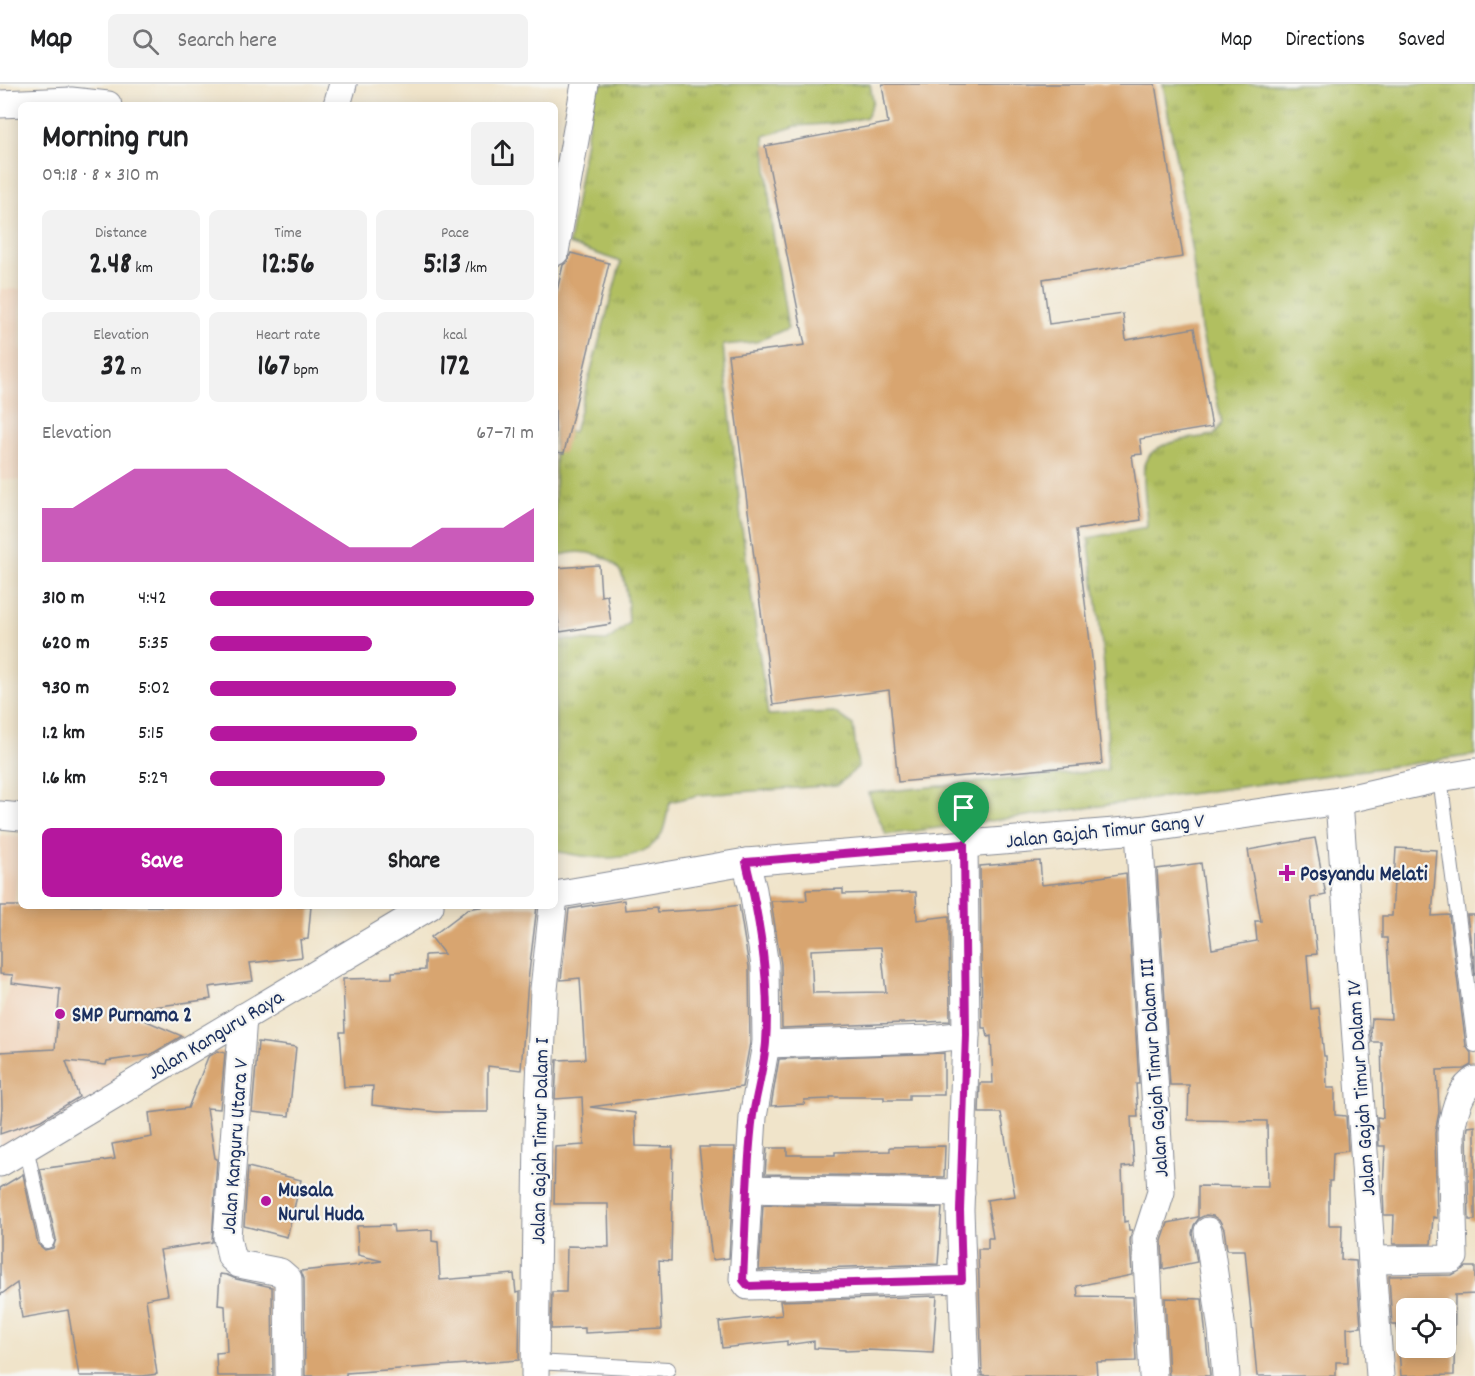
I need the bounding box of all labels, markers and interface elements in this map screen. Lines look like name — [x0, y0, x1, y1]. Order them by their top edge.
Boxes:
search box — [108, 14, 528, 68]
text: Map — [30, 21, 72, 61]
icon: search — [129, 25, 162, 58]
text: Search here — [177, 26, 277, 57]
text: Map — [1221, 26, 1252, 56]
text: Directions — [1285, 26, 1365, 56]
text: Saved — [1398, 26, 1445, 56]
text: Morning run — [42, 116, 189, 163]
button: share — [471, 122, 534, 185]
text: 09:18 · 8 × 310 m — [42, 162, 159, 190]
text: Distance — [95, 222, 147, 245]
text: Time — [274, 222, 302, 245]
text: Pace — [441, 222, 469, 245]
text: 2.48 — [89, 245, 132, 288]
text: 12:56 — [261, 245, 315, 288]
text: 5:13 — [423, 245, 461, 288]
text: km — [132, 257, 153, 280]
text: /km — [461, 257, 487, 280]
text: Elevation — [93, 324, 149, 347]
text: Heart rate — [256, 324, 320, 347]
text: kcal — [443, 324, 467, 347]
text: 32 — [100, 347, 127, 390]
text: 167 — [257, 347, 290, 390]
text: 172 — [439, 347, 471, 390]
text: m — [127, 359, 142, 382]
text: bpm — [290, 359, 319, 382]
text: Elevation — [42, 420, 112, 448]
text: 67–71 m — [476, 420, 534, 448]
text: 310 m — [42, 585, 84, 613]
text: 4:42 — [138, 585, 167, 613]
text: 620 m — [42, 630, 90, 658]
text: 5:35 — [138, 630, 169, 658]
text: 930 m — [42, 675, 89, 703]
text: 5:02 — [138, 675, 170, 703]
text: 1.2 km — [42, 720, 85, 748]
text: 5:15 — [138, 720, 164, 748]
text: 1.6 km — [42, 765, 86, 793]
text: 5:29 — [138, 765, 168, 793]
pin — [938, 782, 989, 844]
icon: arrive — [947, 791, 980, 824]
street label: Jalan Gajah Timur Gang V — [1004, 808, 1206, 858]
button: Save — [42, 828, 282, 897]
button: Share — [294, 828, 534, 897]
place label: Posyandu Melati — [1300, 861, 1428, 891]
marker: Posyandu Melati — [1278, 864, 1296, 882]
street label: Jalan Gajah Timur Dalam III — [1133, 957, 1179, 1178]
street label: Jalan Gajah Timur Dalam IV — [1340, 979, 1386, 1197]
street label: Jalan Kanguru Raya — [143, 983, 291, 1089]
place label: SMP Purnama 2 — [72, 1002, 192, 1032]
marker: SMP Purnama 2 — [53, 1007, 67, 1021]
street label: Jalan Gajah Timur Dalam I — [525, 1037, 559, 1245]
street label: Jalan Kanguru Utara V — [216, 1057, 258, 1235]
place label: Musala Nurul Huda — [278, 1177, 365, 1231]
marker: Musala Nurul Huda — [259, 1194, 273, 1208]
map controls — [1396, 1298, 1456, 1358]
button: locate — [1396, 1298, 1456, 1358]

